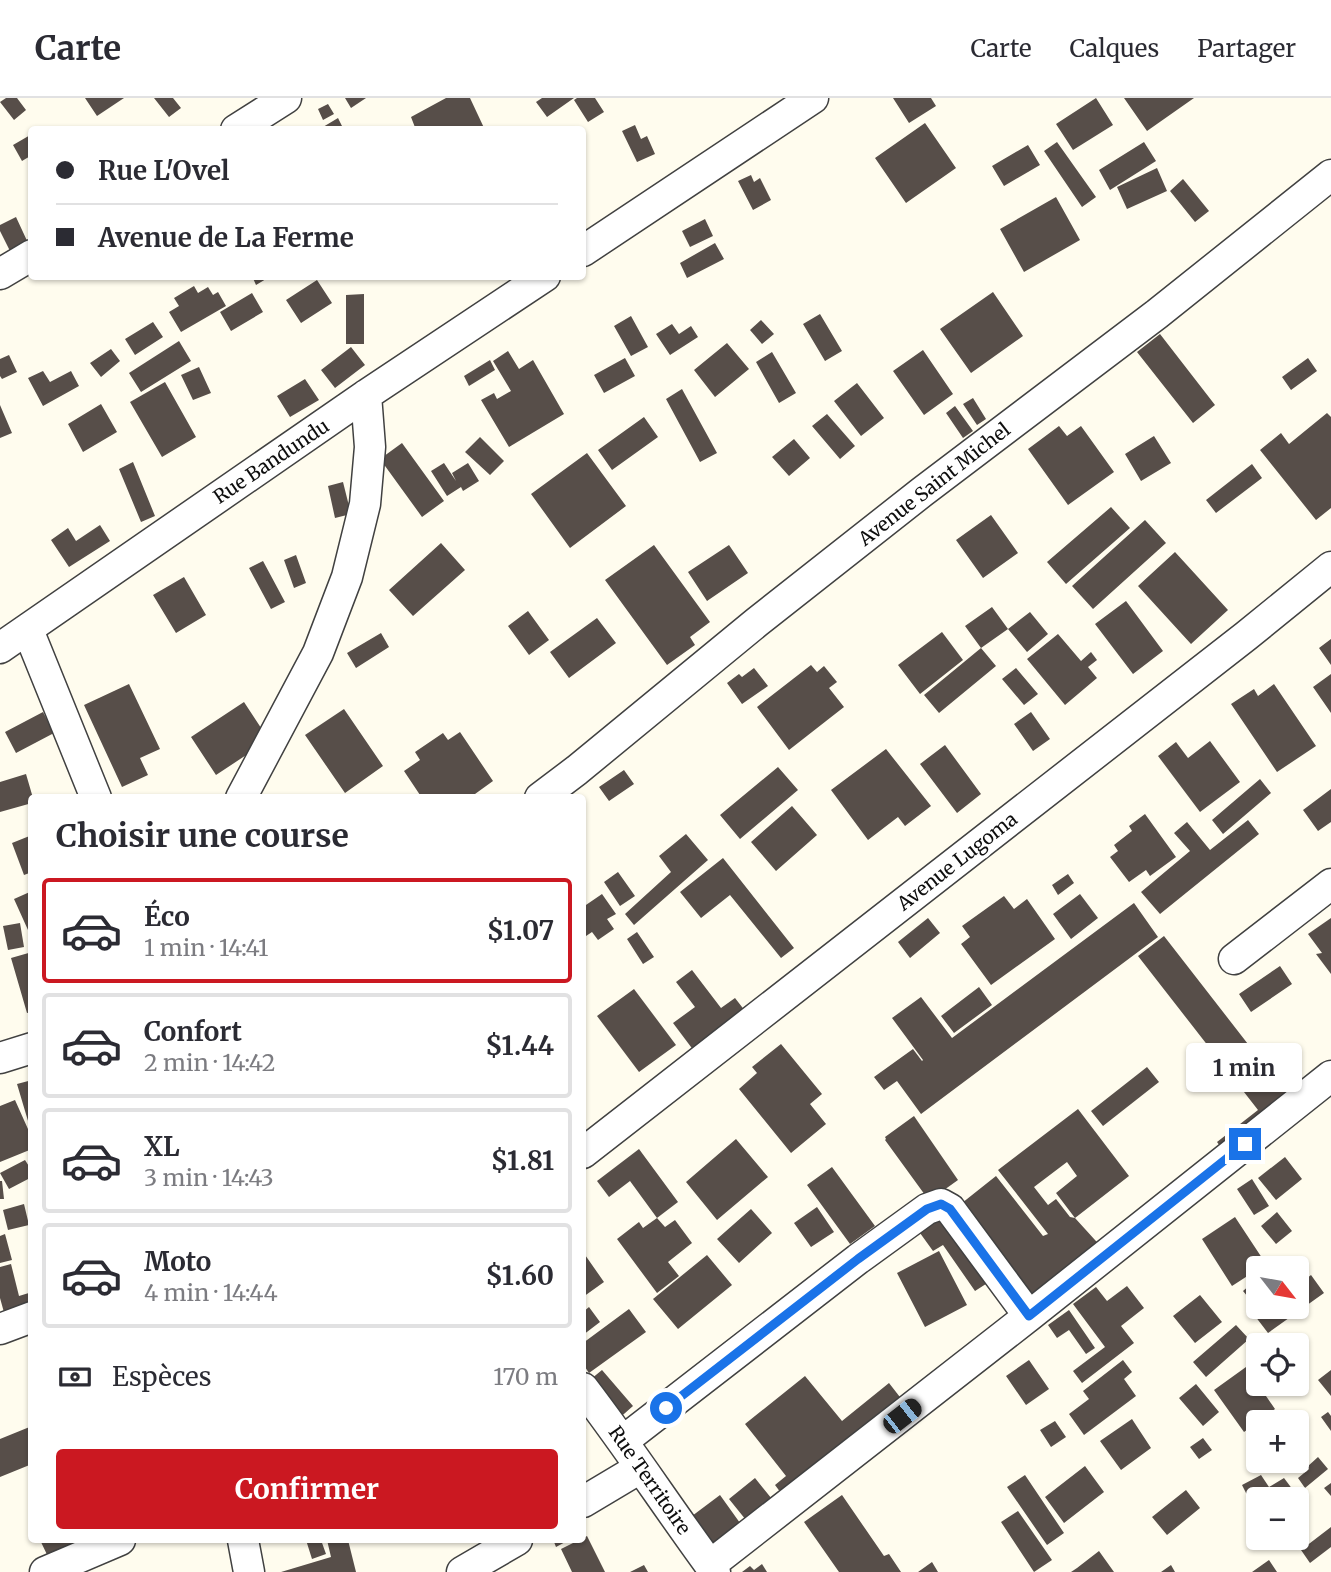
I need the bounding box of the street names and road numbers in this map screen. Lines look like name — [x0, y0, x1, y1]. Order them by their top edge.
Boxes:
street label: Rue Bandundu — [209, 413, 333, 509]
street label: Avenue Saint Michel — [853, 417, 1015, 551]
street label: Avenue Lugoma — [891, 807, 1022, 916]
street label: Rue Territoire — [604, 1421, 696, 1539]

